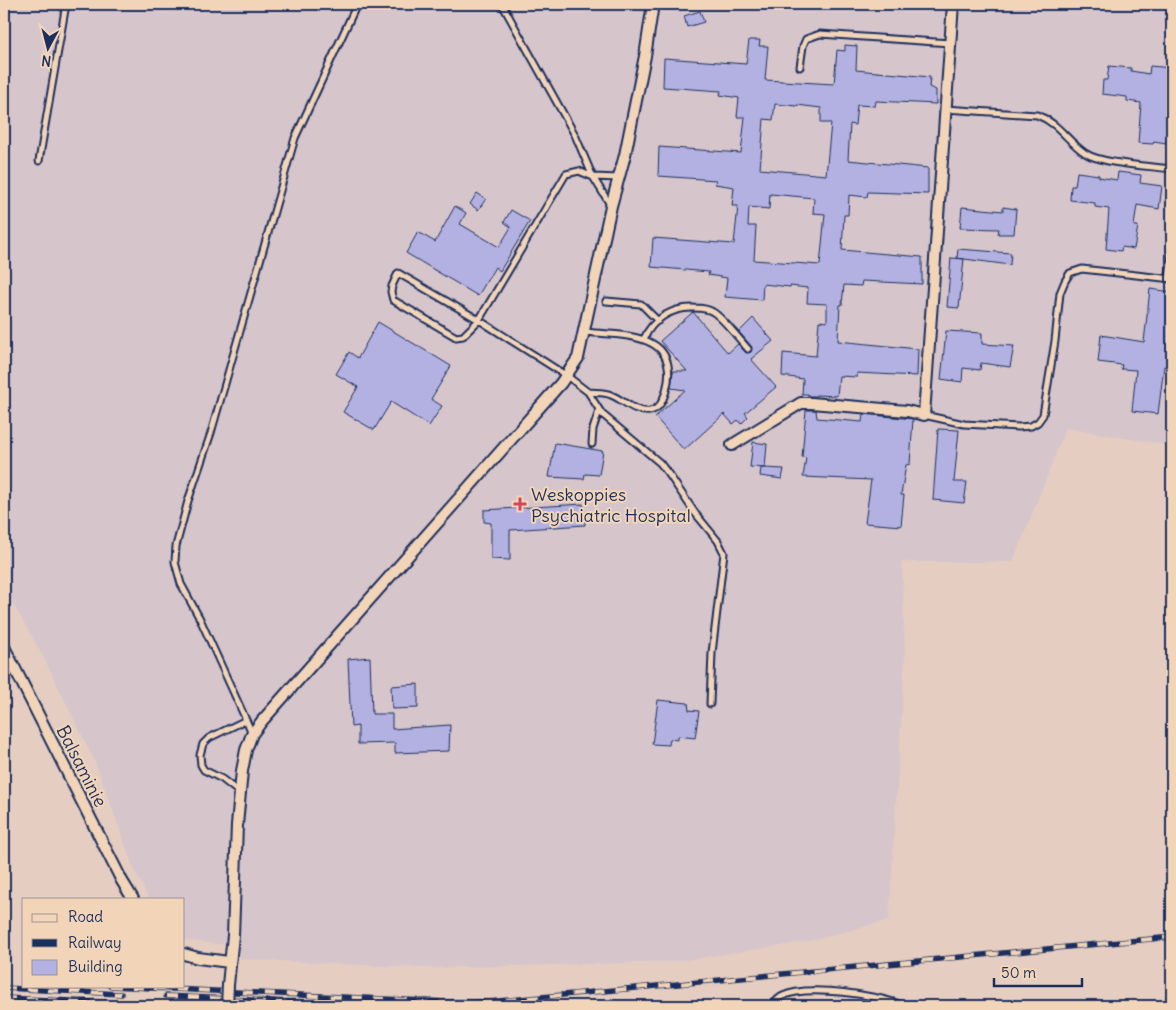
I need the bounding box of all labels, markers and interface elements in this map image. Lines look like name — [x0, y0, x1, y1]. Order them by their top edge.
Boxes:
north arrow — [22, 22, 72, 72]
text: N — [41, 51, 52, 70]
place label: Weskoppies Psychiatric Hospital — [531, 483, 691, 527]
marker: Weskoppies Psychiatric Hospital — [513, 497, 527, 511]
street label: Balsaminie — [52, 721, 112, 811]
legend — [22, 898, 185, 988]
text: Road — [68, 907, 103, 926]
text: Railway — [68, 933, 122, 952]
scale bar — [994, 955, 1081, 987]
text: Building — [68, 957, 123, 976]
text: 50 m — [1001, 963, 1036, 982]

